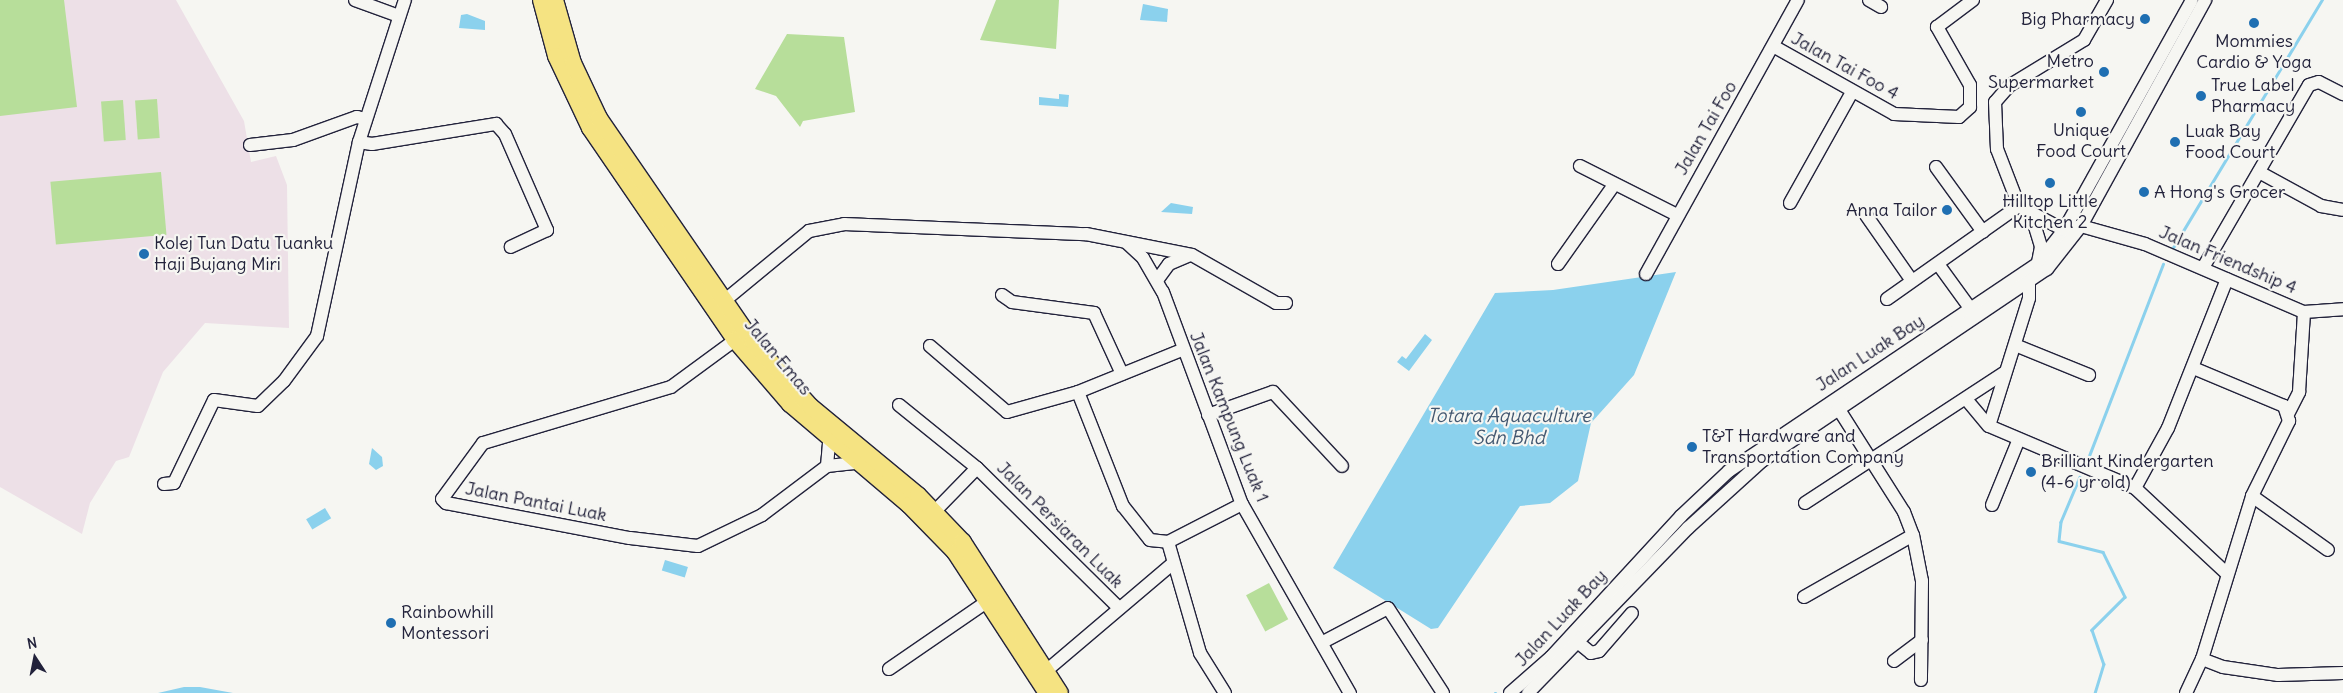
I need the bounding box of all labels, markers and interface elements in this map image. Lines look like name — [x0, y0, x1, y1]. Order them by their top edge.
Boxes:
place label: Big Pharmacy — [2021, 8, 2135, 30]
marker: Big Pharmacy — [2139, 13, 2151, 25]
marker: Mommies Cardio & Yoga — [2248, 17, 2260, 29]
street label: Jalan Tai Foo 4 — [1787, 28, 1903, 104]
place label: Mommies Cardio & Yoga — [2196, 31, 2312, 74]
place label: Metro Supermarket — [1988, 51, 2094, 94]
marker: Metro Supermarket — [2098, 66, 2110, 78]
place label: True Label Pharmacy — [2211, 75, 2295, 118]
street label: Jalan Tai Foo — [1670, 77, 1742, 179]
marker: True Label Pharmacy — [2195, 90, 2207, 102]
marker: Unique Food Court — [2075, 106, 2087, 118]
place label: Unique Food Court — [2036, 120, 2126, 162]
place label: Luak Bay Food Court — [2185, 121, 2275, 163]
marker: Luak Bay Food Court — [2169, 136, 2181, 148]
marker: Hilltop Little Kitchen 2 — [2044, 177, 2056, 189]
place label: A Hong's Grocer — [2154, 181, 2285, 203]
marker: A Hong's Grocer — [2138, 186, 2150, 198]
place label: Hilltop Little Kitchen 2 — [2002, 191, 2098, 233]
place label: Anna Tailor — [1846, 199, 1937, 221]
marker: Anna Tailor — [1941, 204, 1953, 216]
street label: Jalan Friendship 4 — [2156, 221, 2300, 299]
place label: Kolej Tun Datu Tuanku Haji Bujang Miri — [154, 233, 333, 276]
marker: Kolej Tun Datu Tuanku Haji Bujang Miri — [138, 248, 150, 260]
street label: Jalan Luak Bay — [1812, 310, 1928, 396]
street label: Jalan Emas — [740, 314, 816, 400]
street label: Jalan Kampung Luak 1 — [1185, 329, 1273, 505]
water label: Totara Aquaculture Sdn Bhd — [1427, 405, 1591, 449]
place label: T&T Hardware and Transportation Company — [1702, 426, 1904, 468]
marker: T&T Hardware and Transportation Company — [1686, 441, 1698, 453]
place label: Brilliant Kindergarten (4-6 yr old) — [2041, 451, 2214, 494]
street label: Jalan Persiaran Luak — [992, 457, 1128, 593]
marker: Brilliant Kindergarten (4-6 yr old) — [2025, 466, 2037, 478]
street label: Jalan Pantai Luak — [464, 478, 608, 526]
street label: Jalan Luak Bay — [1511, 565, 1611, 671]
place label: Rainbowhill Montessori — [401, 602, 494, 644]
marker: Rainbowhill Montessori — [385, 617, 397, 629]
north arrow — [10, 633, 60, 683]
text: N — [26, 634, 39, 653]

